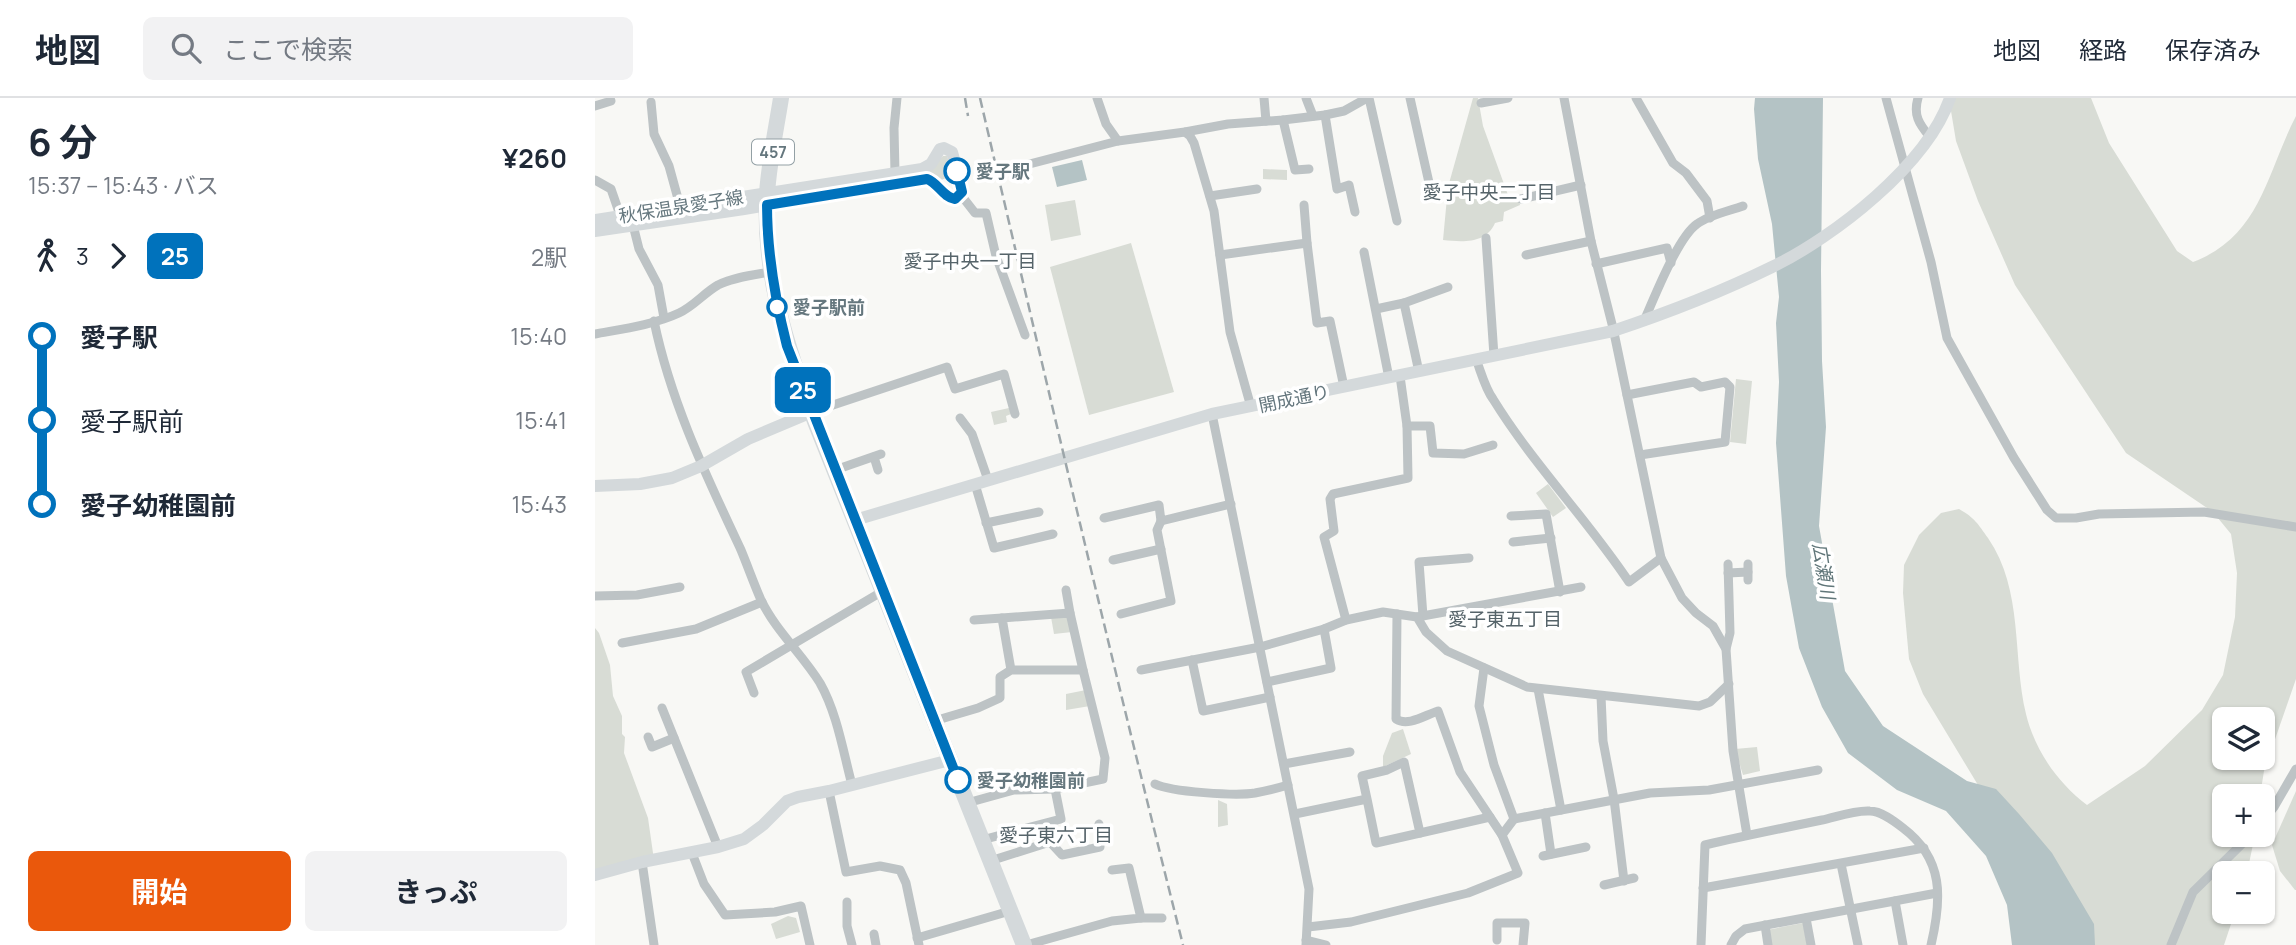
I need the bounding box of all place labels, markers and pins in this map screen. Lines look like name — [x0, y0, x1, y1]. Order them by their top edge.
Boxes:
marker: 愛子駅 — [944, 158, 970, 184]
place label: 愛子駅 — [976, 159, 1030, 183]
place label: 愛子駅前 — [793, 295, 865, 319]
marker: 愛子駅前 — [767, 297, 787, 317]
marker: 愛子幼稚園前 — [945, 767, 971, 793]
place label: 愛子幼稚園前 — [977, 768, 1085, 792]

